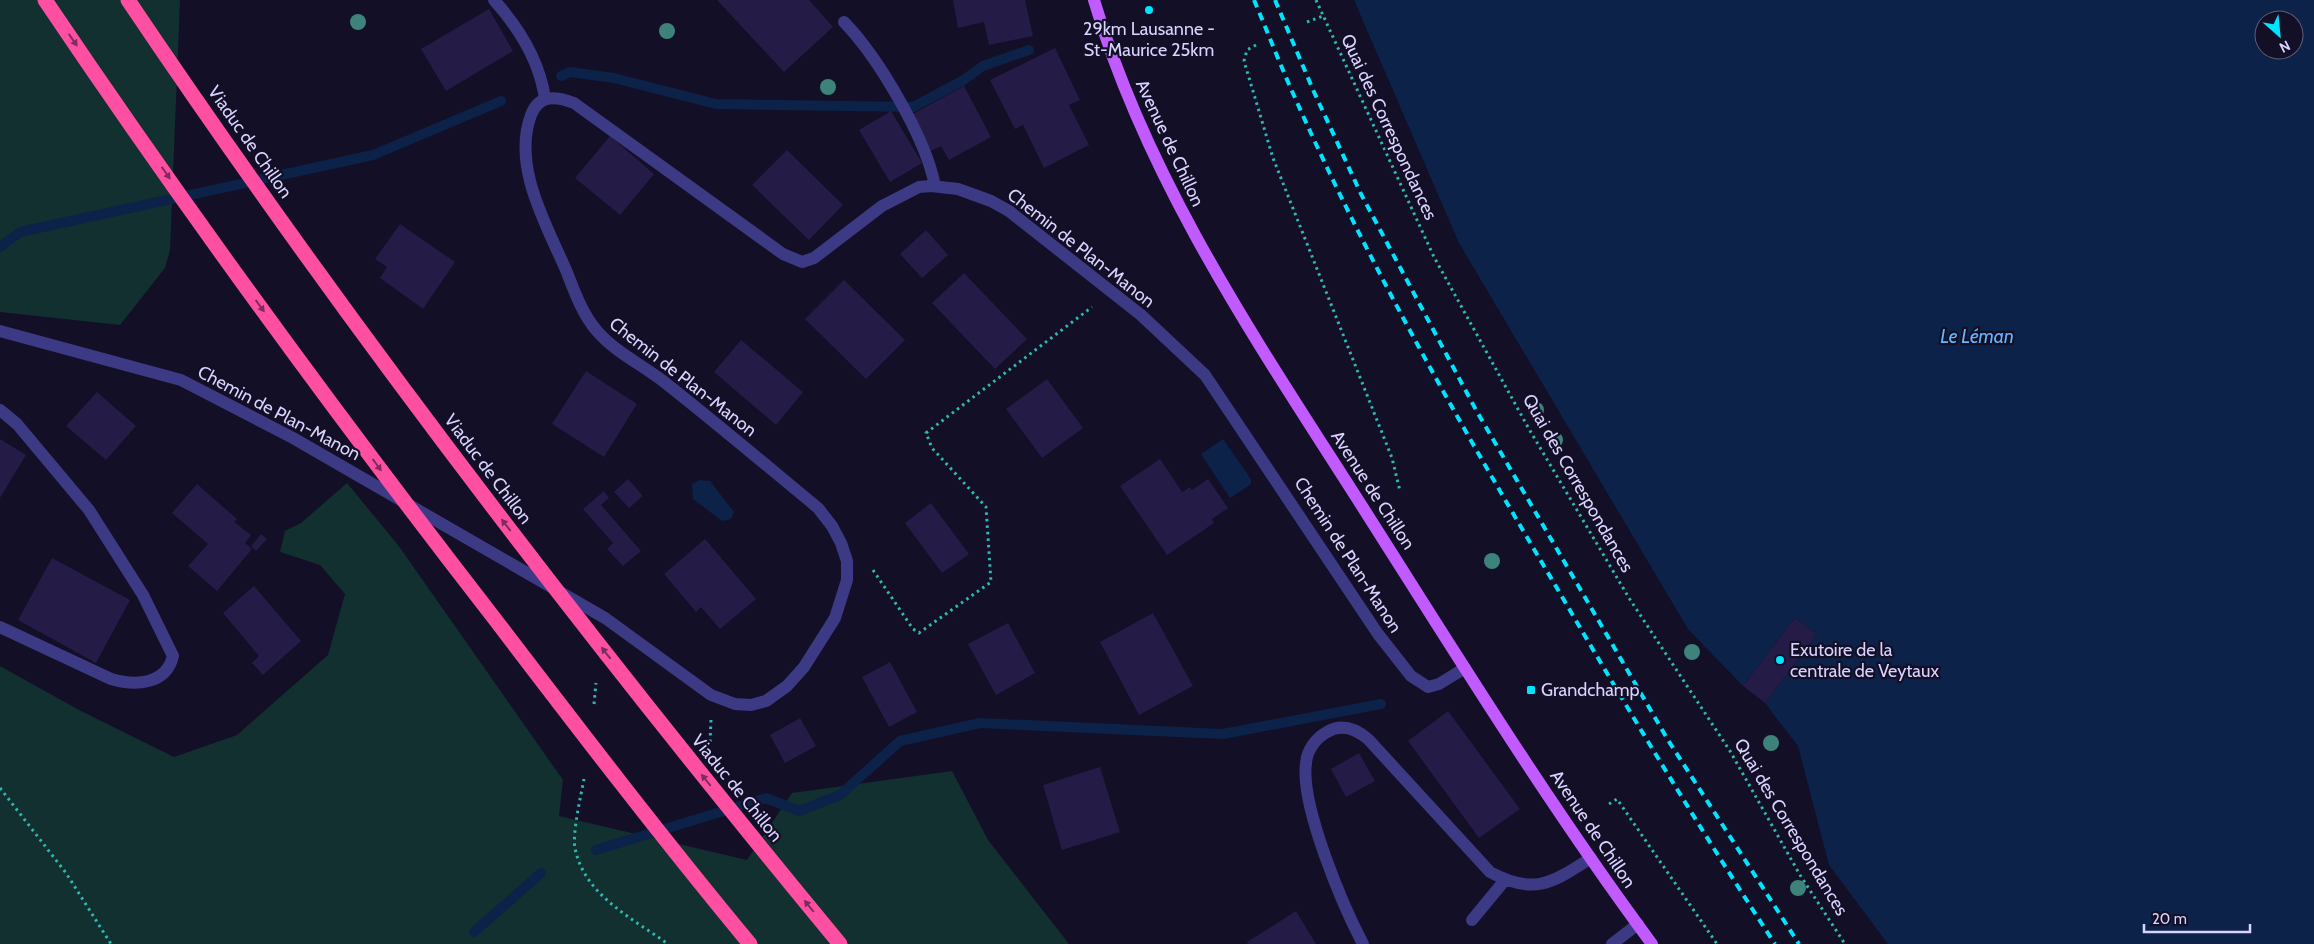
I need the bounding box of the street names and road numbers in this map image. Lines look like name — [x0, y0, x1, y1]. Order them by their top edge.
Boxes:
street label: Quai des Correspondances — [1336, 31, 1442, 223]
street label: Avenue de Chillon — [1131, 76, 1209, 210]
street label: Viaduc de Chillon — [203, 82, 297, 202]
street label: Chemin de Plan-Manon — [1003, 184, 1159, 312]
street label: Chemin de Plan-Manon — [605, 313, 761, 441]
street label: Chemin de Plan-Manon — [194, 361, 364, 465]
street label: Quai des Correspondances — [1518, 390, 1638, 576]
street label: Viaduc de Chillon — [439, 410, 537, 528]
street label: Avenue de Chillon — [1326, 426, 1420, 554]
street label: Chemin de Plan-Manon — [1289, 473, 1407, 637]
street label: Viaduc de Chillon — [687, 730, 787, 846]
street label: Quai des Correspondances — [1729, 735, 1853, 919]
street label: Avenue de Chillon — [1545, 766, 1641, 892]

